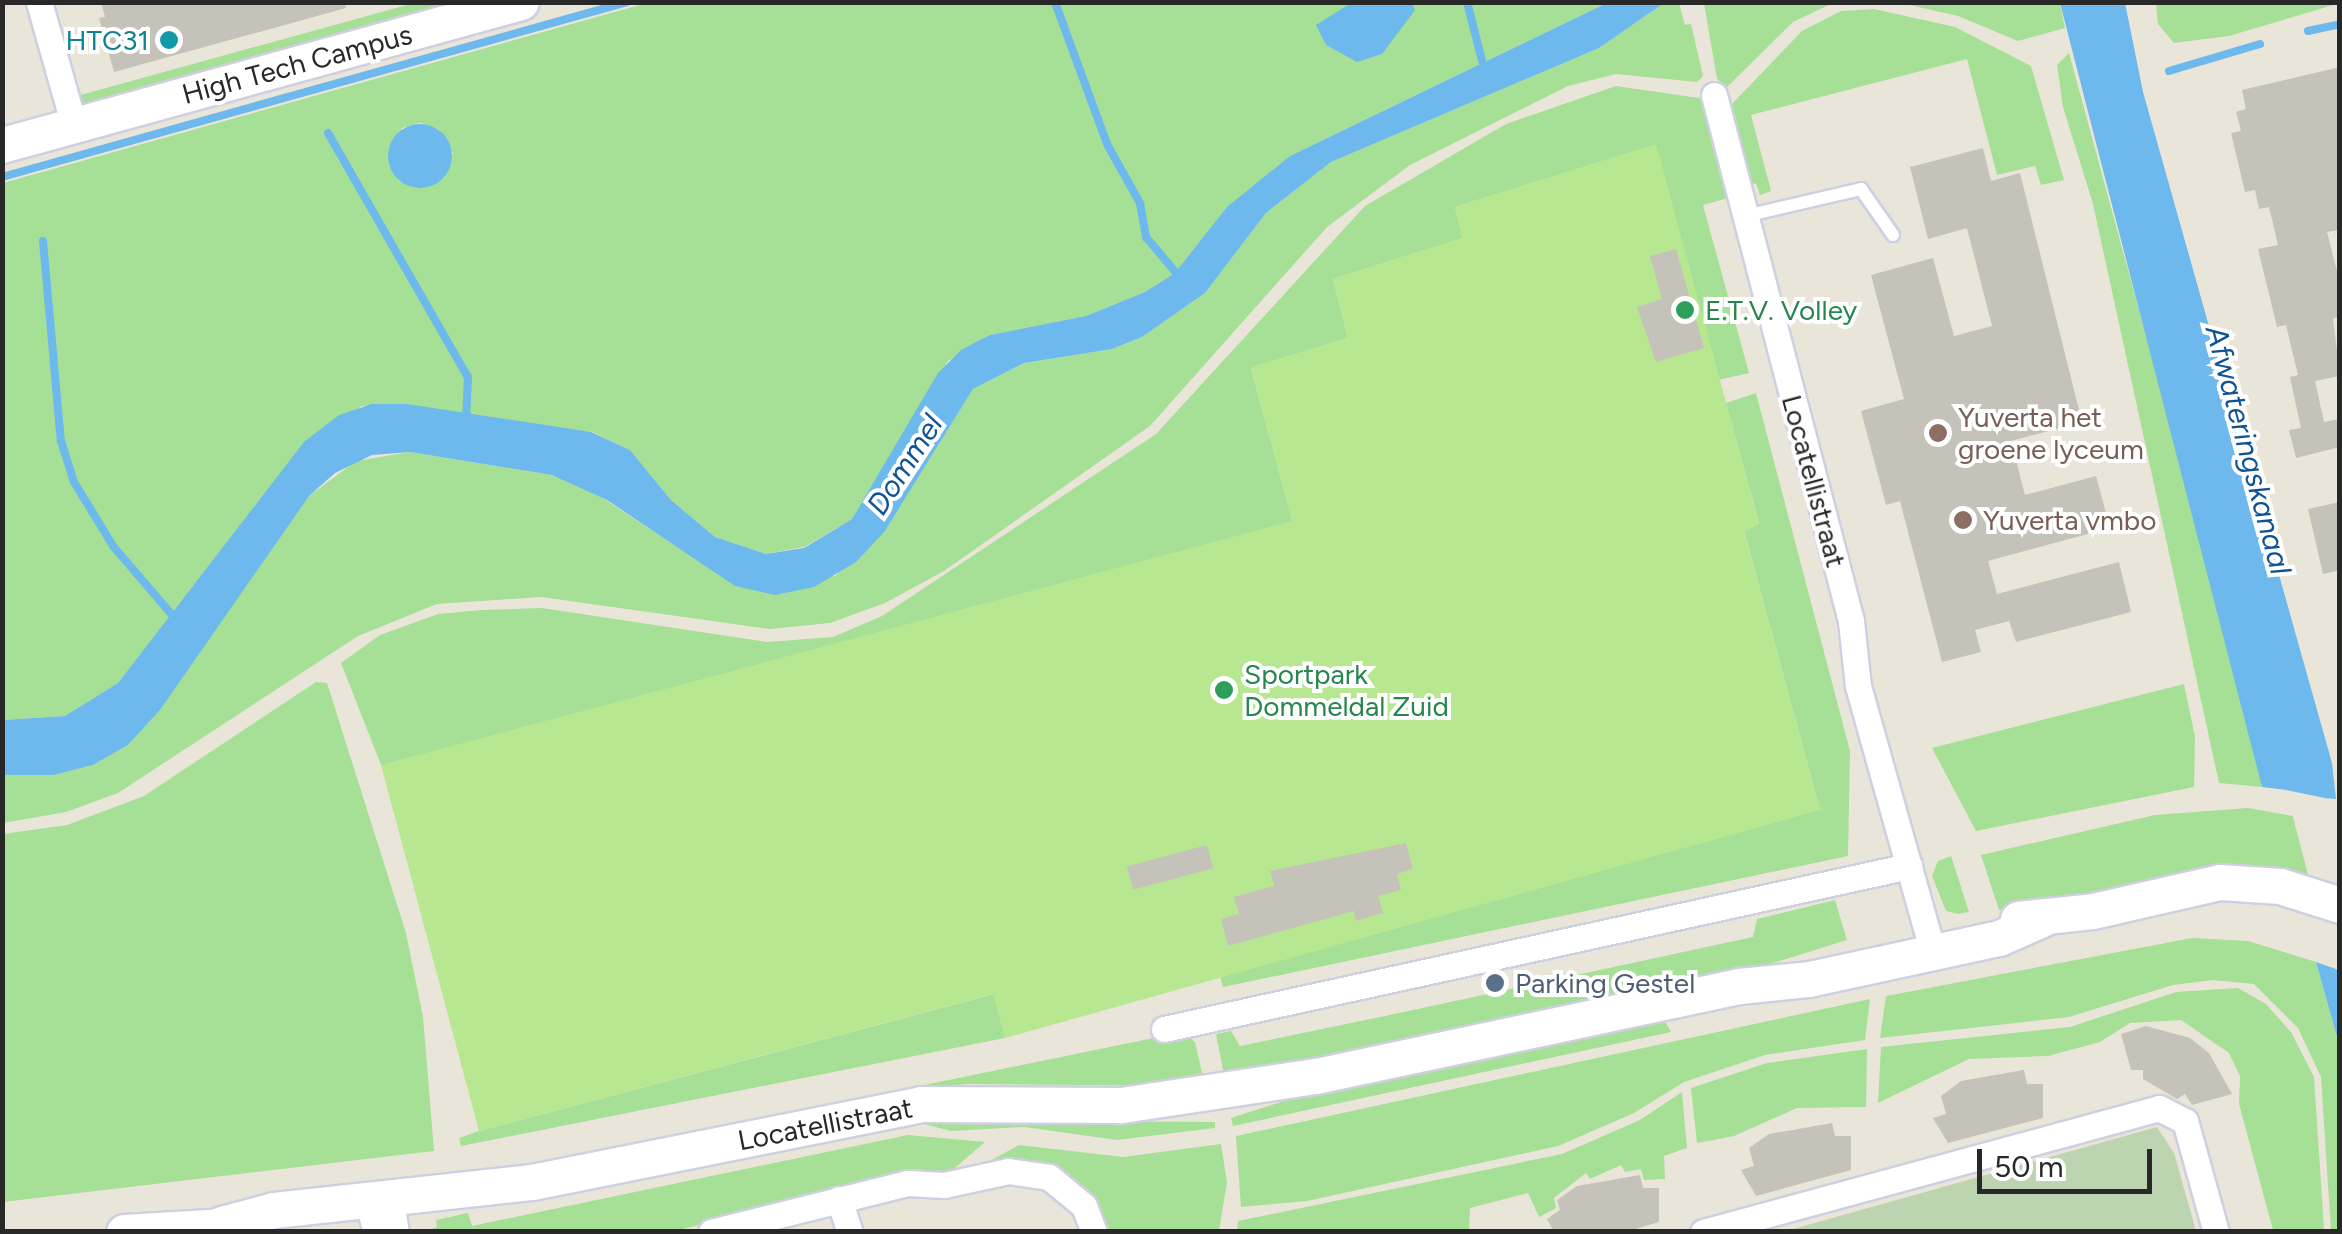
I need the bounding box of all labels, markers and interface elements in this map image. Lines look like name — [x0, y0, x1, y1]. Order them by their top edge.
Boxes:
street label: High Tech Campus — [178, 17, 416, 111]
place label: HTC31 — [66, 23, 149, 57]
marker: HTC31 — [158, 29, 180, 51]
place label: E.T.V. Volley — [1705, 293, 1857, 327]
marker: E.T.V. Volley — [1674, 299, 1696, 321]
water label: Afwateringskanaal — [2197, 322, 2299, 578]
street label: Locatellistraat — [1775, 391, 1853, 571]
place label: Yuverta het groene lyceum — [1958, 400, 2144, 466]
water label: Dommel — [859, 408, 951, 522]
marker: Yuverta het groene lyceum — [1927, 422, 1949, 444]
place label: Yuverta vmbo — [1983, 503, 2156, 537]
marker: Yuverta vmbo — [1952, 509, 1974, 531]
place label: Sportpark Dommeldal Zuid — [1244, 657, 1449, 723]
marker: Sportpark Dommeldal Zuid — [1213, 679, 1235, 701]
place label: Parking Gestel — [1515, 966, 1695, 1000]
marker: Parking Gestel — [1484, 972, 1506, 994]
street label: Locatellistraat — [735, 1091, 915, 1157]
scale bar — [1982, 1129, 2157, 1191]
text: 50 m — [1994, 1148, 2063, 1185]

